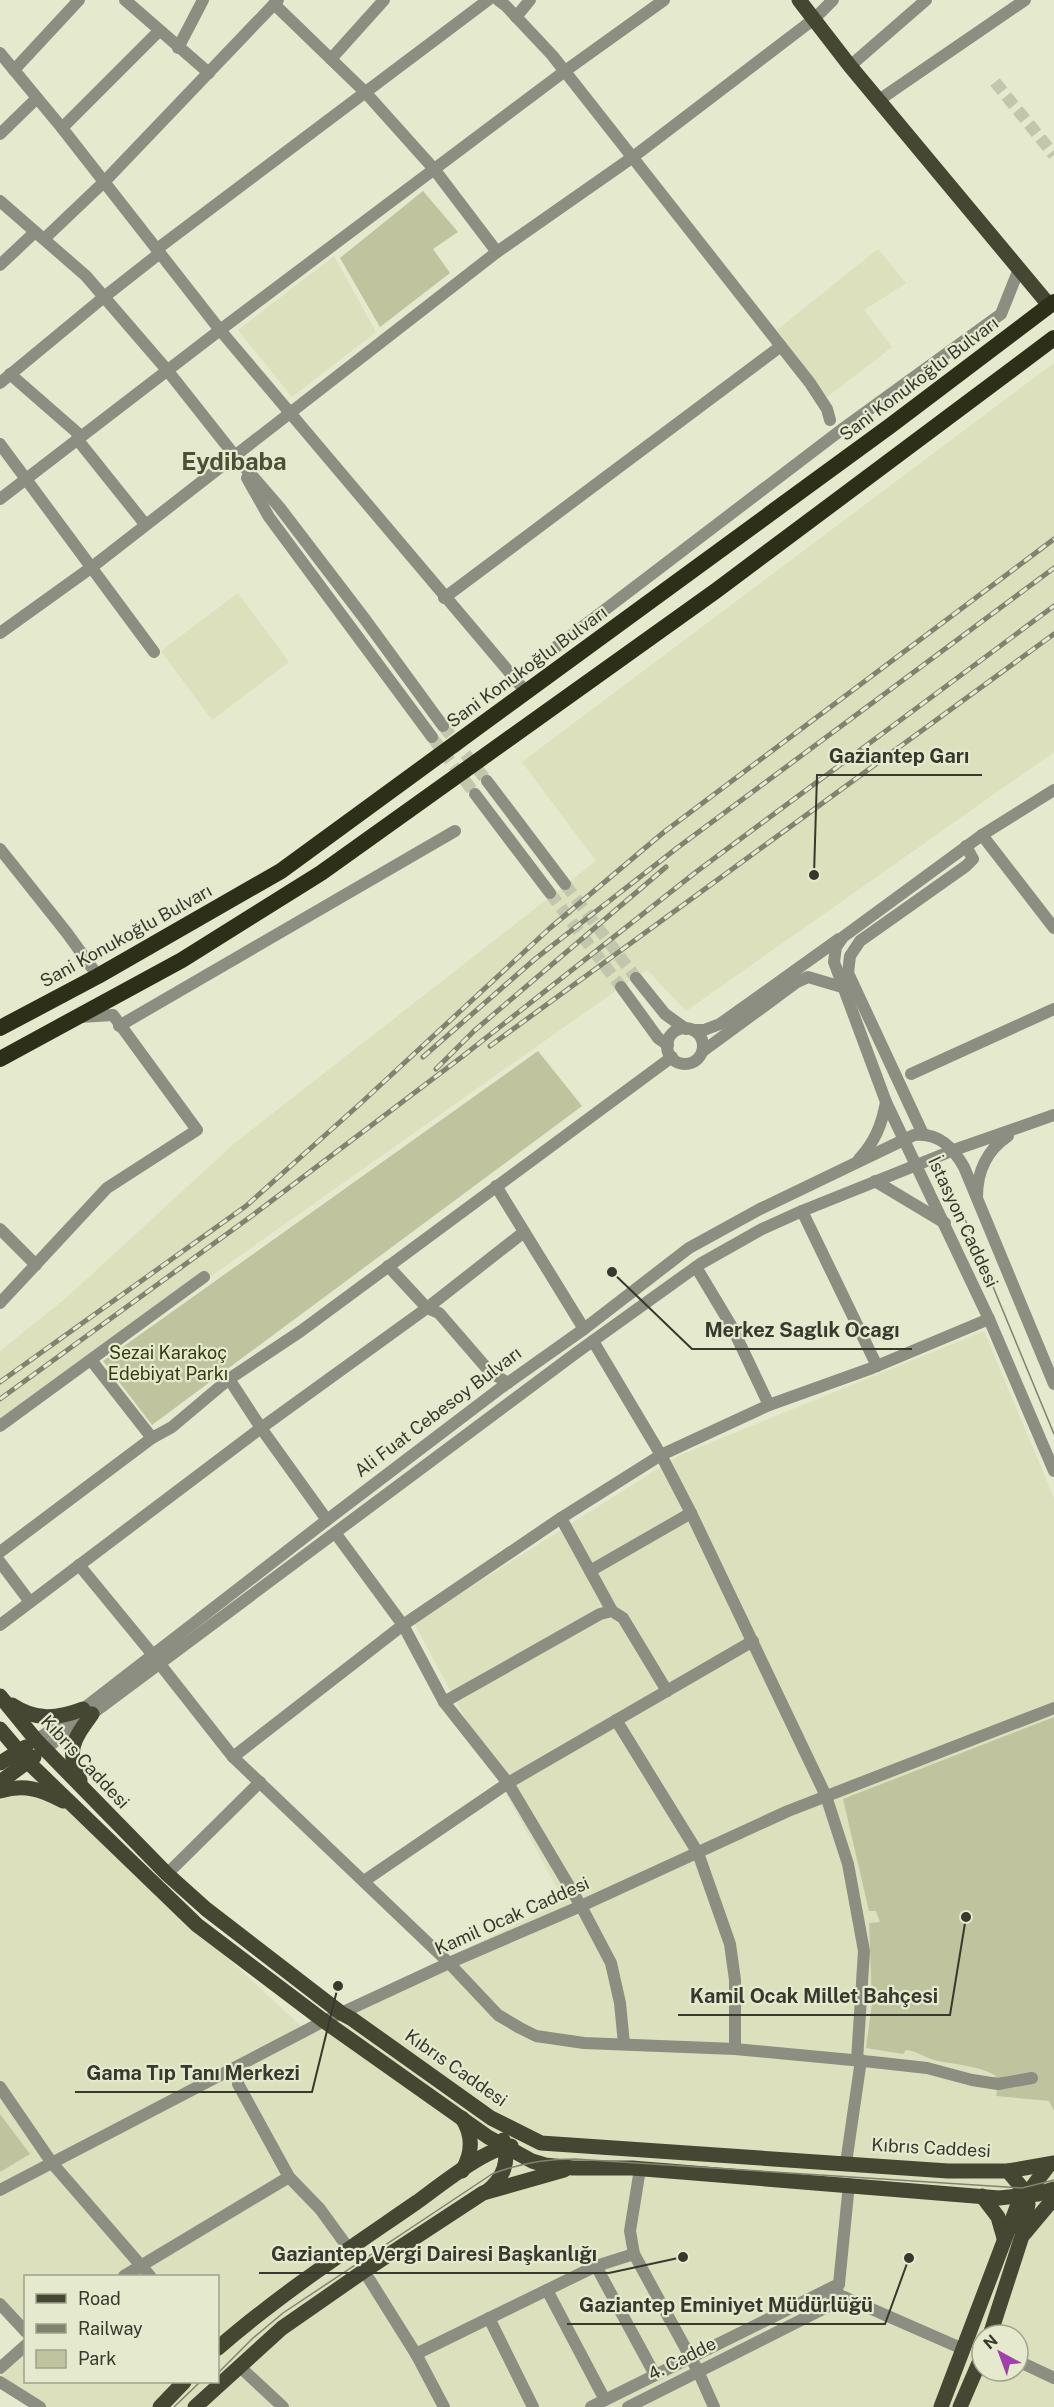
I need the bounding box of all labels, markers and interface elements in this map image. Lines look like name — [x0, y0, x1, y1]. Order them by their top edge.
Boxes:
street label: Sani Konukoğlu Bulvarı — [835, 312, 1002, 445]
district label: Eydibaba — [181, 447, 287, 475]
street label: Sani Konukoğlu Bulvarı — [442, 601, 611, 732]
callout: Gaziantep Garı — [817, 737, 982, 775]
text: Gaziantep Garı — [829, 744, 969, 768]
street label: Sani Konukoğlu Bulvarı — [36, 880, 215, 992]
street label: İstasyon Caddesi — [924, 1153, 1004, 1290]
callout: Merkez Saglık Ocagı — [692, 1311, 912, 1349]
text: Merkez Saglık Ocagı — [704, 1318, 900, 1342]
park label: Sezai Karakoç Edebiyat Parkı — [108, 1342, 228, 1384]
street label: Ali Fuat Cebesoy Bulvarı — [350, 1342, 525, 1481]
street label: Kıbrıs Caddesi — [37, 1711, 134, 1813]
street label: Kamil Ocak Caddesi — [431, 1872, 592, 1959]
callout: Kamil Ocak Millet Bahçesi — [678, 1977, 950, 2015]
text: Kamil Ocak Millet Bahçesi — [690, 1984, 938, 2008]
street label: Kıbrıs Caddesi — [401, 2025, 511, 2111]
callout: Gama Tıp Tanı Merkezi — [75, 2054, 312, 2092]
text: Gama Tıp Tanı Merkezi — [86, 2061, 300, 2085]
street label: Kıbrıs Caddesi — [871, 2134, 991, 2161]
callout: Gaziantep Vergi Dairesi Başkanlığı — [259, 2235, 609, 2273]
text: Gaziantep Vergi Dairesi Başkanlığı — [271, 2242, 597, 2266]
legend — [24, 2275, 219, 2383]
callout: Gaziantep Eminiyet Müdürlüğü — [567, 2286, 885, 2324]
text: Road — [78, 2288, 121, 2309]
text: Gaziantep Eminiyet Müdürlüğü — [579, 2293, 873, 2317]
text: Railway — [78, 2318, 143, 2339]
north arrow — [970, 2323, 1030, 2383]
text: N — [980, 2331, 1001, 2353]
street label: 4. Cadde — [644, 2333, 719, 2385]
text: Park — [78, 2348, 116, 2369]

